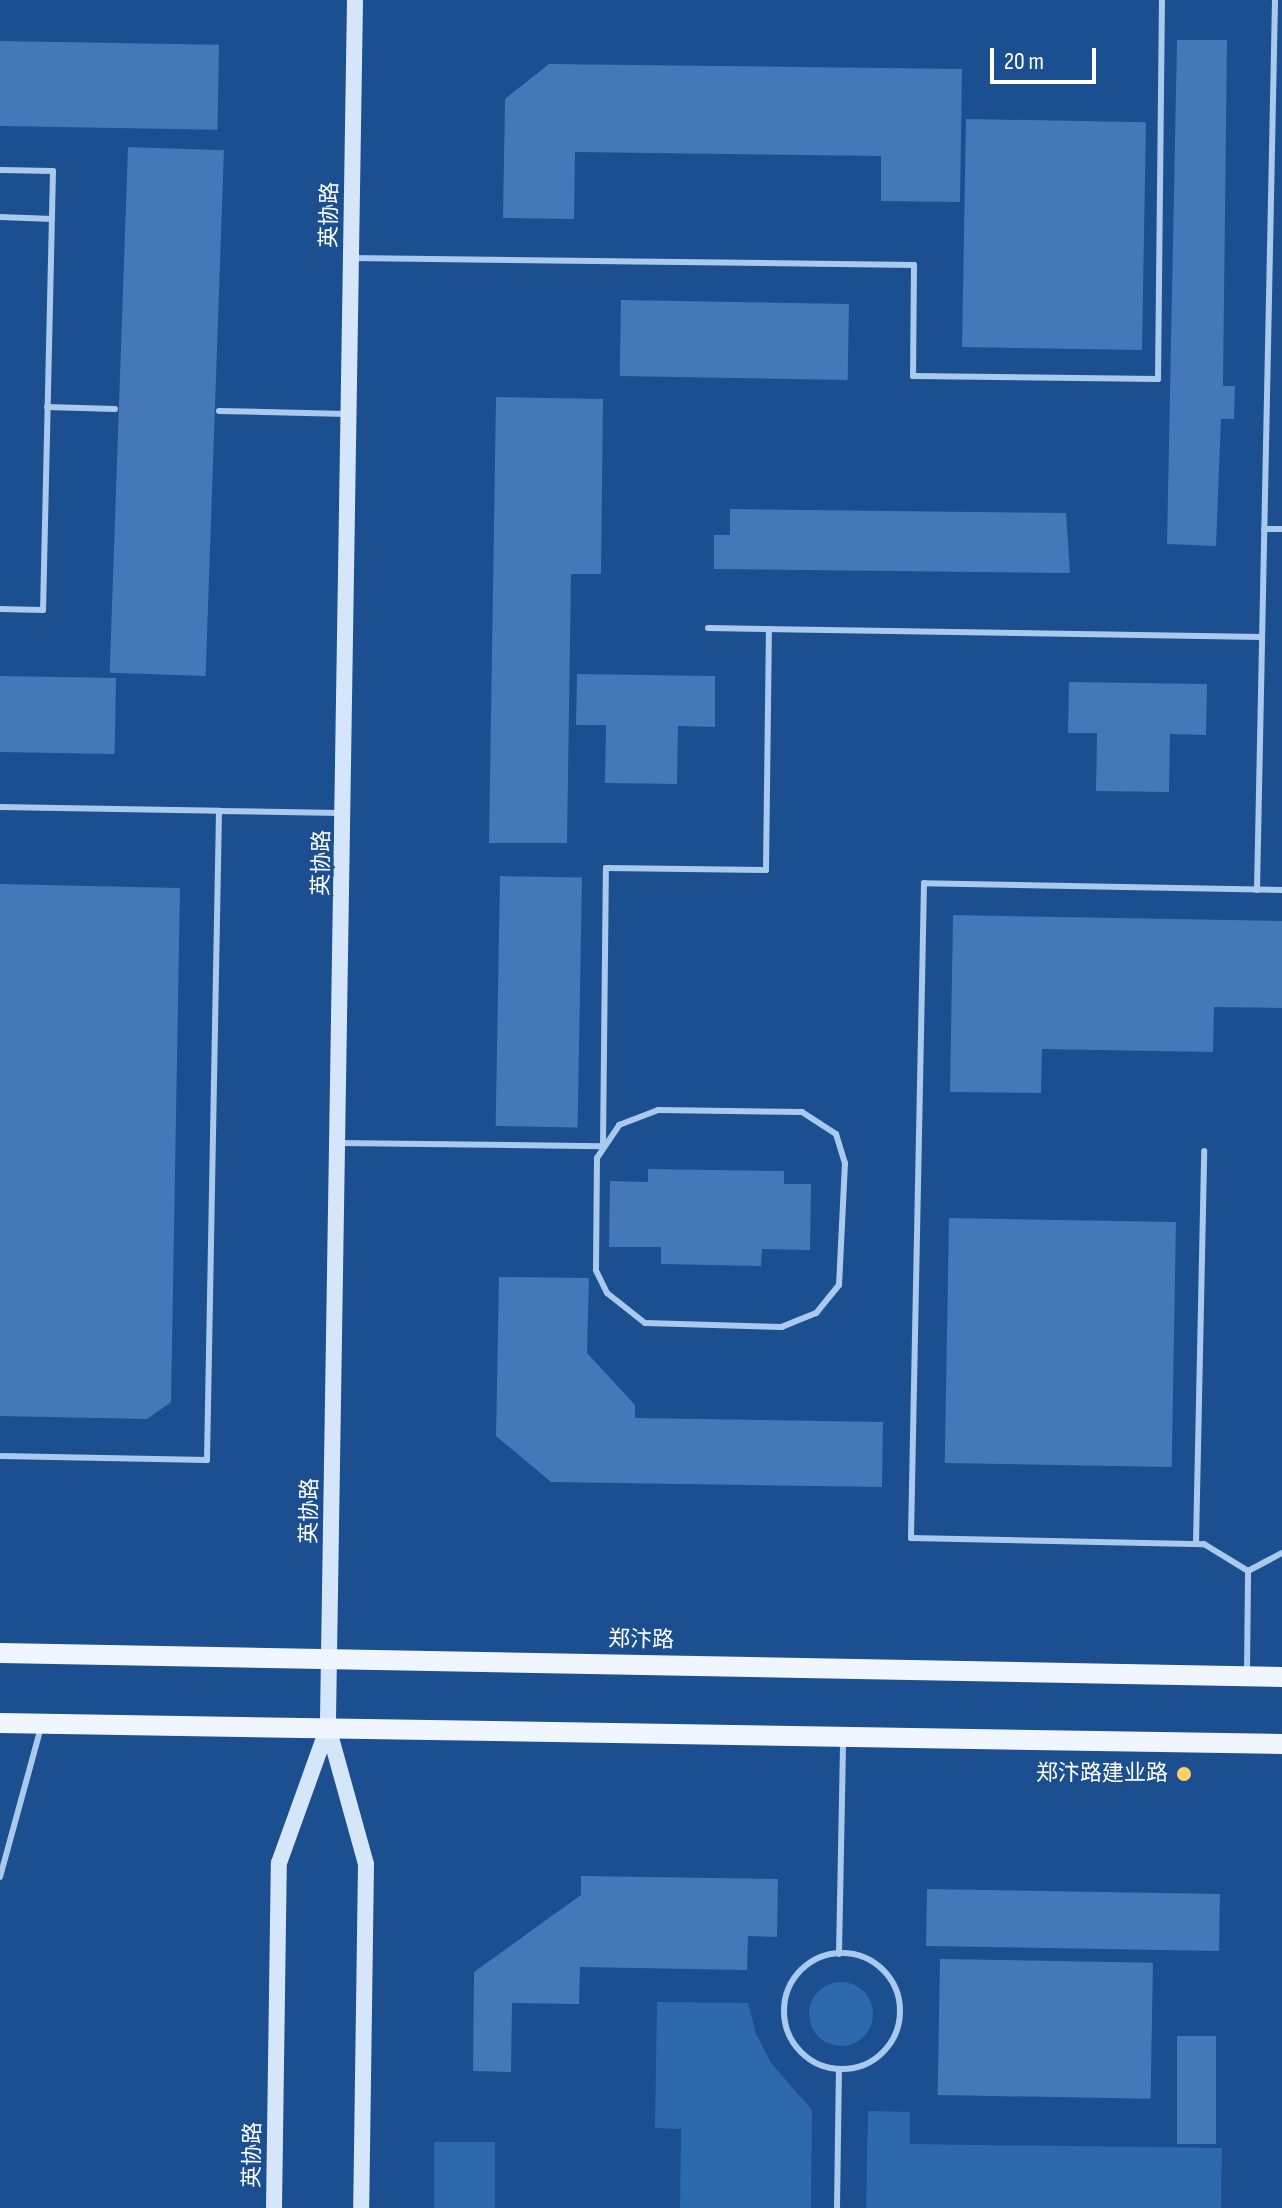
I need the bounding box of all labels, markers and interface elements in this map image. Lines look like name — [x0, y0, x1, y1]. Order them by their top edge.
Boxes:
scale bar — [994, 32, 1100, 82]
text: 20 m — [1004, 47, 1044, 76]
street label: 英协路 — [316, 182, 344, 248]
street label: 英协路 — [308, 830, 336, 896]
street label: 英协路 — [296, 1478, 324, 1544]
street label: 郑汴路 — [608, 1626, 674, 1654]
place label: 郑汴路建业路 — [1036, 1761, 1168, 1787]
marker: 郑汴路建业路 — [1175, 1765, 1193, 1783]
street label: 英协路 — [239, 2122, 267, 2188]

